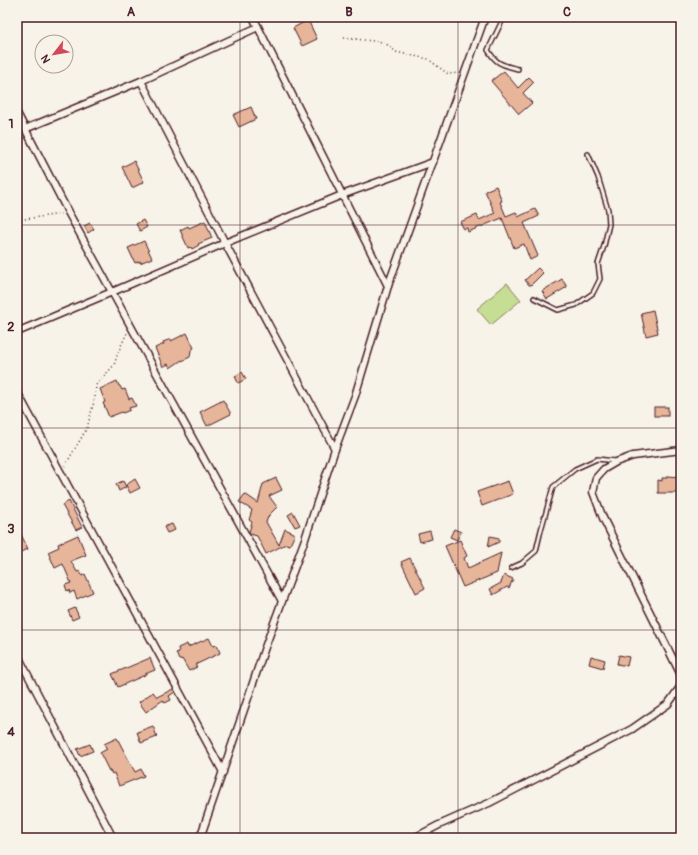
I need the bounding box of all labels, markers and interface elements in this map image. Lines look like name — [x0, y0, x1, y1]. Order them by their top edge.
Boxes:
text: A — [127, 4, 136, 20]
text: B — [345, 4, 353, 20]
text: C — [563, 4, 571, 20]
north arrow — [34, 34, 74, 74]
text: N — [38, 52, 53, 65]
text: 1 — [8, 116, 14, 132]
text: 2 — [7, 319, 15, 335]
text: 3 — [7, 521, 15, 537]
text: 4 — [7, 724, 15, 740]

